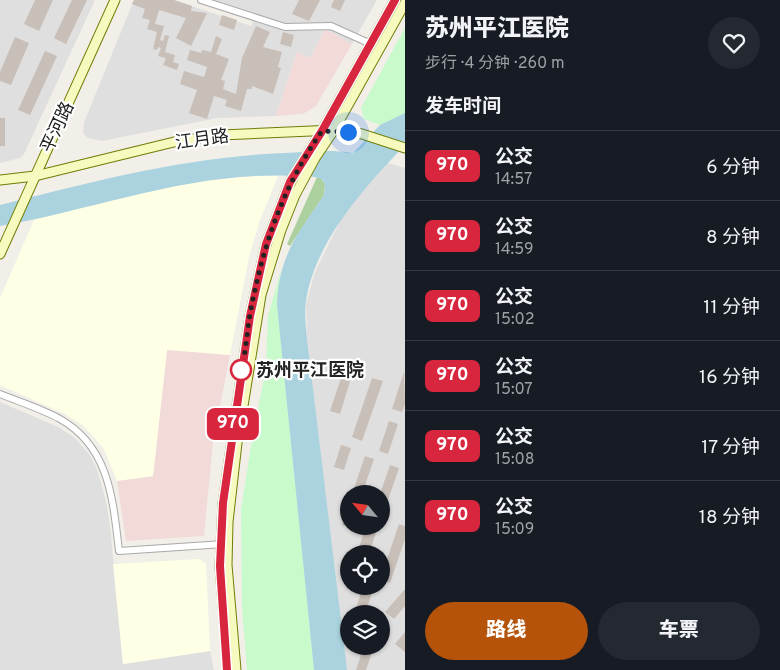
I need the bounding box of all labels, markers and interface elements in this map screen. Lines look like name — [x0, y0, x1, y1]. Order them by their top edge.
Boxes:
text: 苏州平江医院 — [425, 15, 569, 45]
button: heart — [708, 17, 760, 69]
text: 步行 · 4 分钟 · 260 m — [425, 54, 565, 74]
text: 发车时间 — [425, 95, 501, 119]
street label: 平河路 — [37, 98, 80, 157]
your location — [336, 120, 361, 145]
street label: 江月路 — [174, 125, 231, 156]
text: 公交 — [495, 146, 533, 170]
text: 970 — [436, 154, 469, 177]
text: 6 分钟 — [706, 156, 760, 180]
text: 14:57 — [495, 170, 532, 190]
text: 公交 — [495, 216, 533, 240]
text: 970 — [436, 224, 469, 247]
text: 8 分钟 — [706, 226, 760, 250]
text: 14:59 — [495, 240, 534, 260]
text: 公交 — [495, 286, 533, 310]
text: 970 — [436, 294, 469, 317]
text: 11 分钟 — [703, 296, 760, 320]
text: 15:02 — [495, 310, 535, 330]
text: 公交 — [495, 356, 533, 380]
marker: 苏州平江医院 — [230, 359, 252, 381]
place label: 苏州平江医院 — [256, 360, 364, 383]
text: 970 — [436, 364, 469, 387]
text: 16 分钟 — [699, 366, 760, 390]
text: 15:07 — [495, 380, 533, 400]
line badge: 970 — [204, 408, 262, 440]
text: 970 — [217, 412, 249, 435]
text: 公交 — [495, 426, 533, 450]
text: 970 — [436, 434, 469, 457]
text: 17 分钟 — [701, 436, 760, 460]
text: 15:08 — [495, 450, 535, 470]
north arrow — [340, 485, 390, 535]
map controls — [340, 485, 390, 655]
text: 公交 — [495, 496, 533, 520]
text: 970 — [436, 504, 469, 527]
text: 18 分钟 — [699, 506, 760, 530]
text: 15:09 — [495, 520, 534, 540]
button: locate — [340, 545, 390, 595]
button: 路线 — [425, 602, 588, 660]
button: 车票 — [598, 602, 760, 660]
button: layers — [340, 605, 390, 655]

